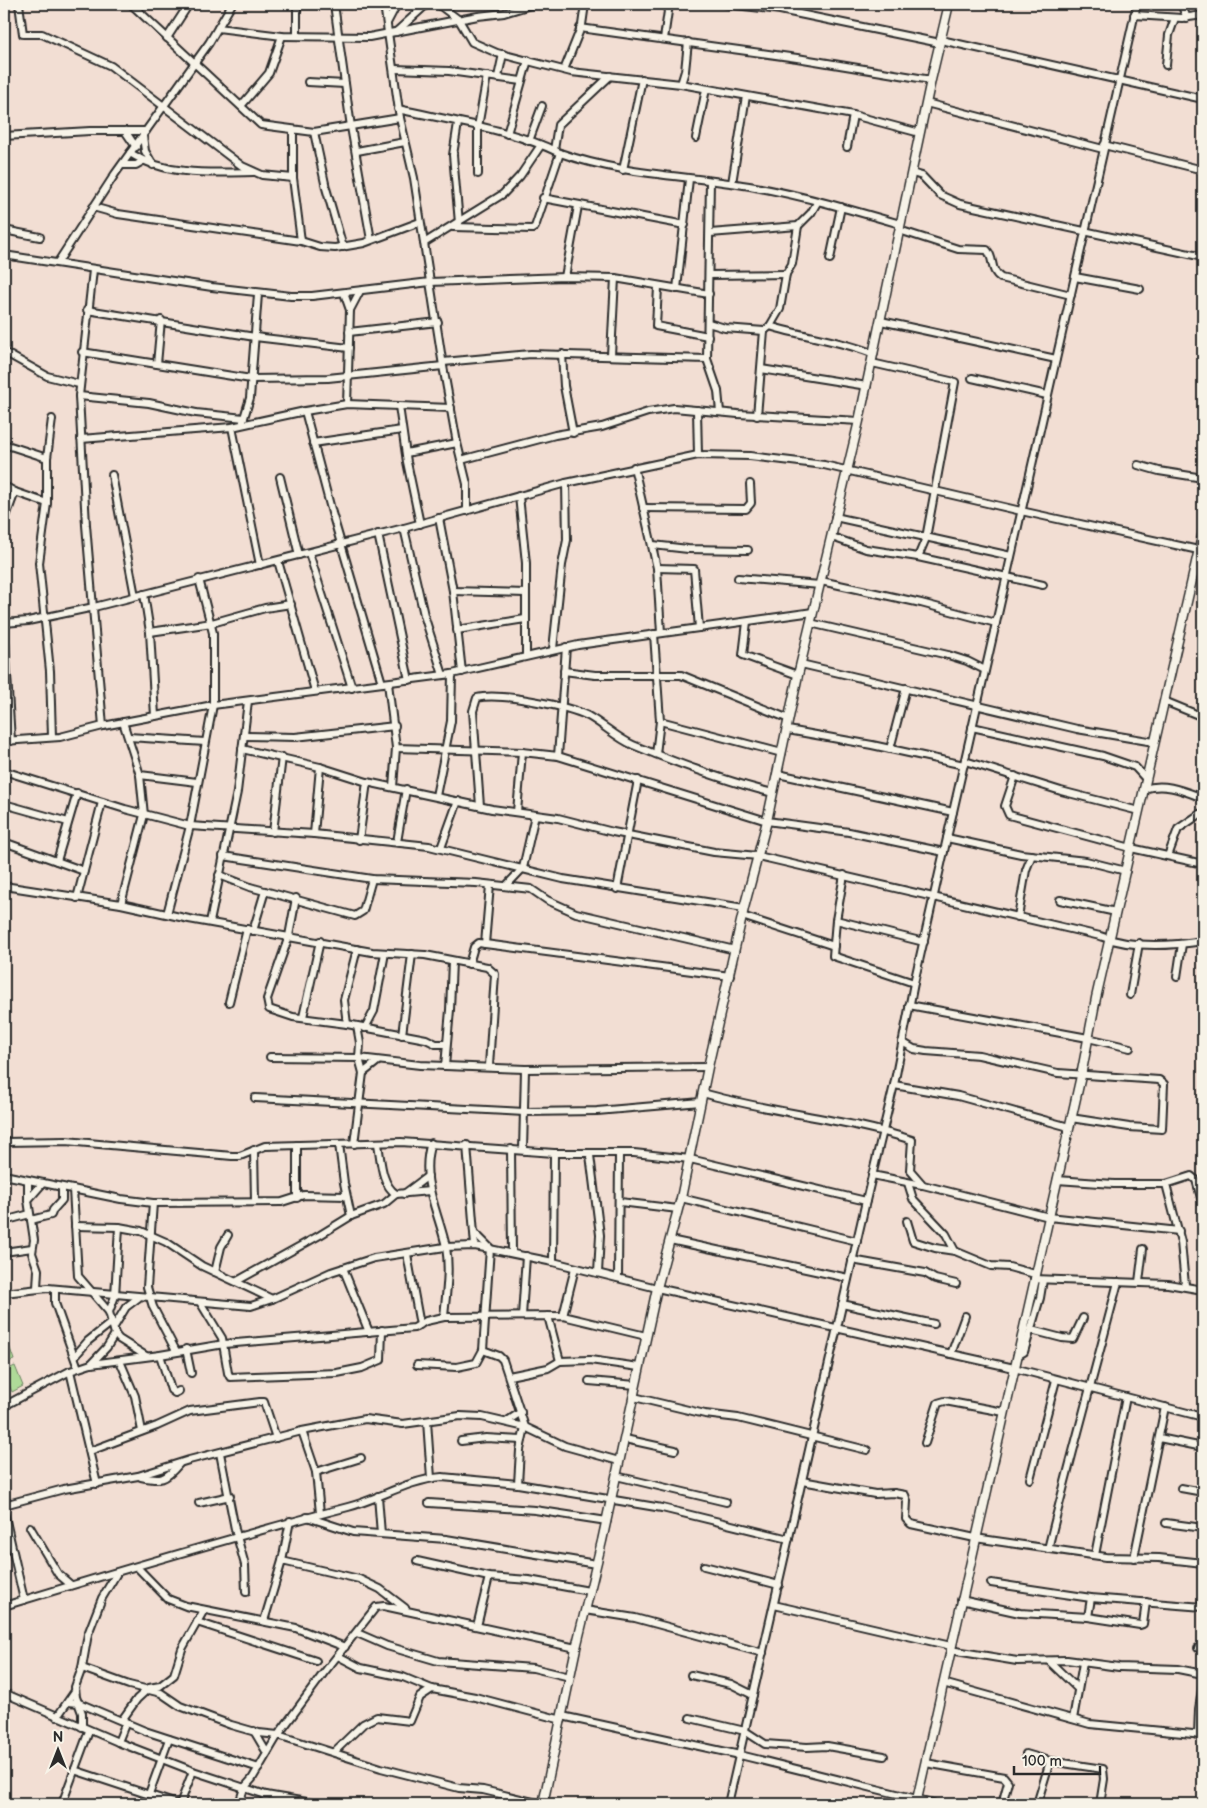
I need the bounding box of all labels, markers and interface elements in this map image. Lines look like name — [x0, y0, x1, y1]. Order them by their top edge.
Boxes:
north arrow — [32, 1726, 82, 1776]
text: N — [53, 1729, 63, 1746]
scale bar — [1014, 1743, 1101, 1775]
text: 100 m — [1022, 1752, 1062, 1771]

